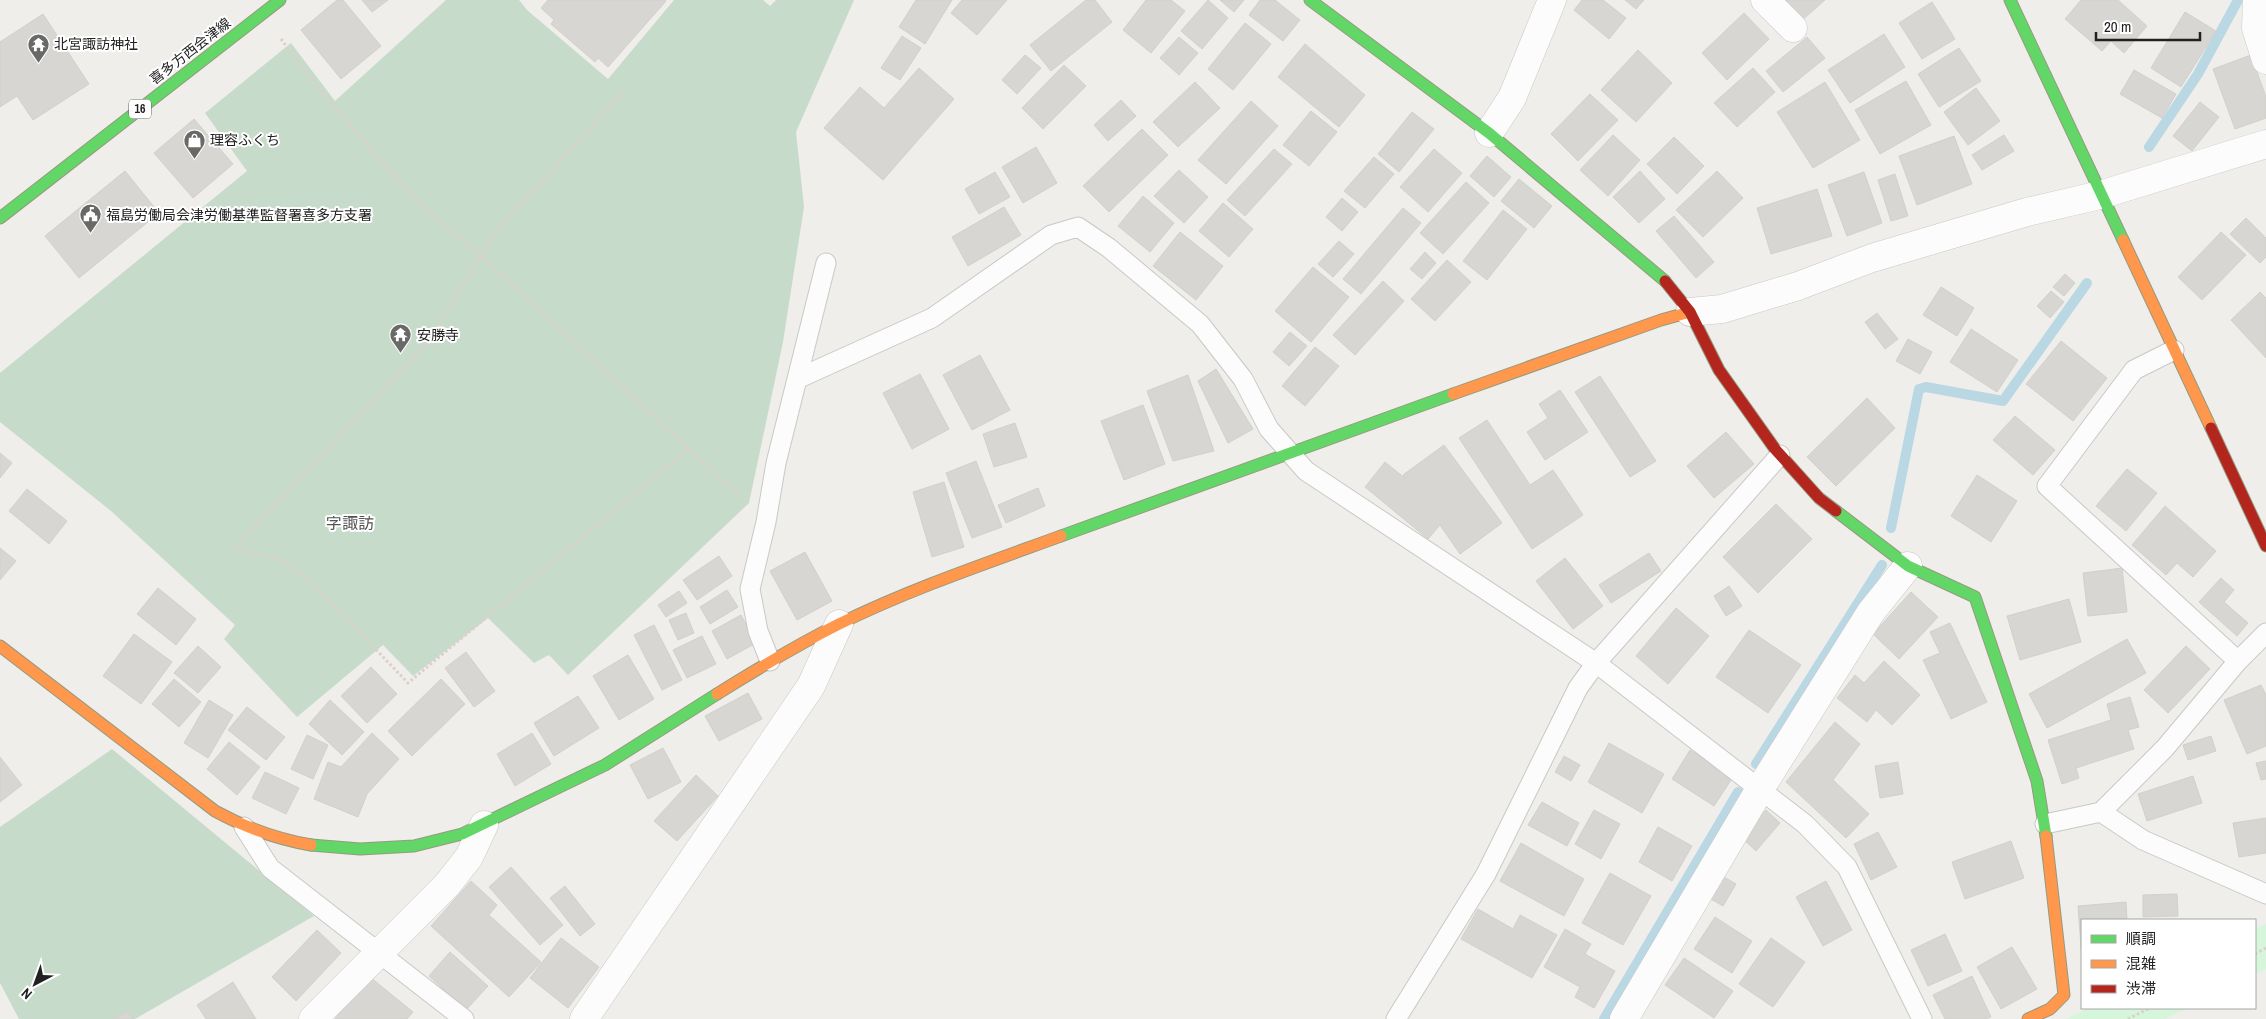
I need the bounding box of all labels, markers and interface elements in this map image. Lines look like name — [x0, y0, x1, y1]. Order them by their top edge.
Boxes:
scale bar — [2096, 10, 2200, 42]
street label: 喜多方西会津線 — [146, 14, 234, 88]
text: 20 m — [2104, 16, 2131, 37]
temple icon: 北宮諏訪神社 — [26, 32, 50, 63]
place label: 北宮諏訪神社 — [54, 35, 138, 53]
road number: 16 — [129, 100, 151, 118]
shop icon: 理容ふくち — [182, 128, 206, 159]
place label: 理容ふくち — [210, 131, 280, 149]
public building icon: 福島労働局会津労働基準監督署喜多方支署 — [78, 203, 102, 234]
place label: 福島労働局会津労働基準監督署喜多方支署 — [106, 206, 372, 224]
temple icon: 安勝寺 — [389, 323, 413, 354]
place label: 安勝寺 — [417, 326, 459, 344]
district label: 字諏訪 — [326, 512, 374, 534]
legend — [2081, 919, 2256, 1009]
text: 順調 — [2126, 928, 2156, 949]
text: 混雑 — [2126, 953, 2156, 974]
north arrow — [10, 959, 60, 1009]
text: 渋滞 — [2126, 978, 2156, 999]
text: N — [17, 984, 36, 1003]

